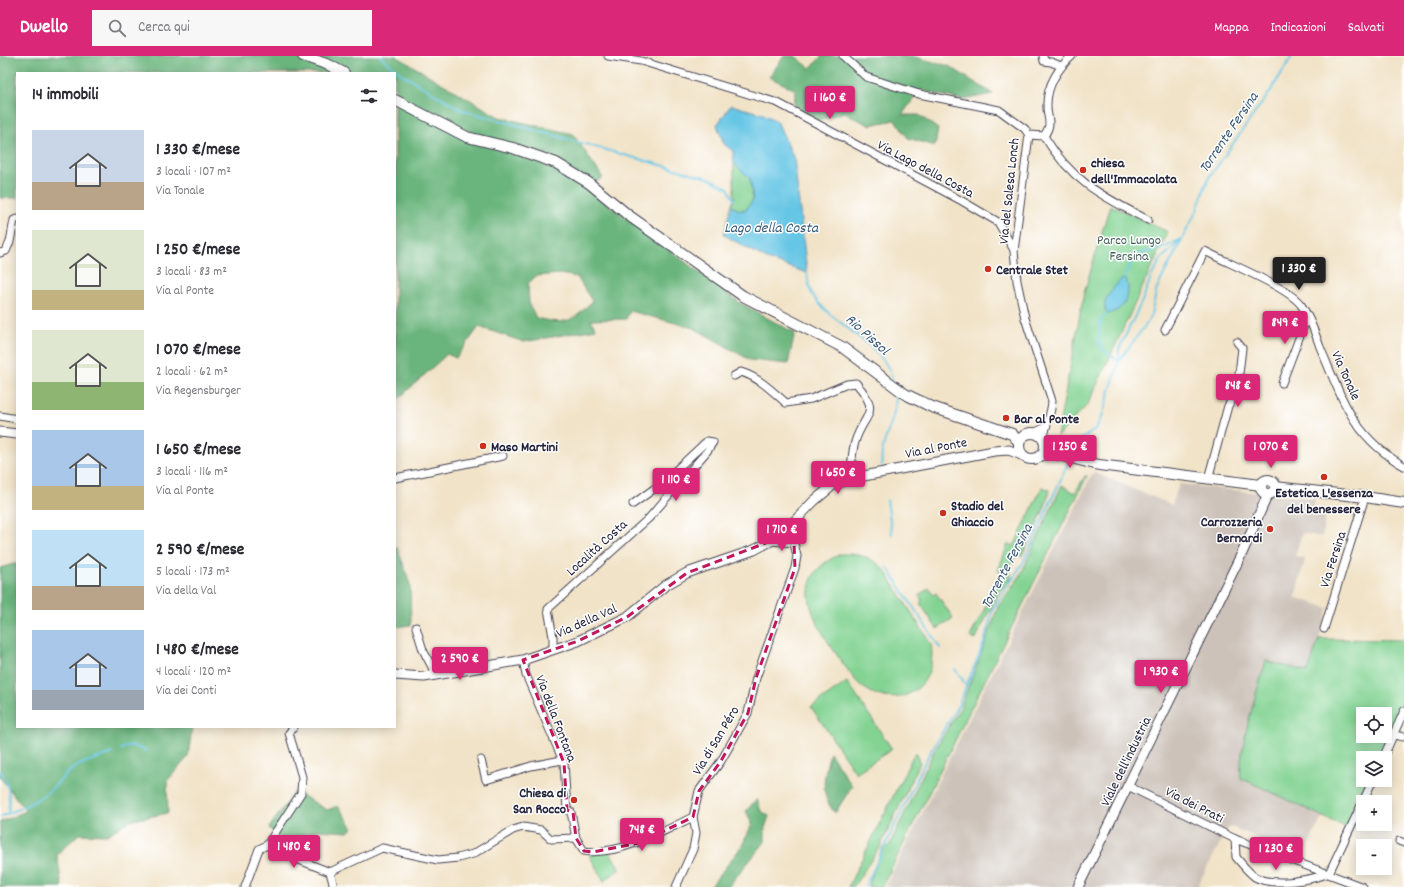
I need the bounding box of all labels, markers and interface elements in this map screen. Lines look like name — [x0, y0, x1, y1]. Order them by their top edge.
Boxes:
search box — [92, 10, 372, 46]
text: Dwello — [20, 15, 68, 42]
icon: search — [106, 17, 128, 39]
text: Cerca qui — [138, 17, 190, 39]
text: Mappa — [1214, 18, 1249, 38]
text: Indicazioni — [1271, 18, 1326, 38]
text: Salvati — [1348, 18, 1384, 38]
text: 14 immobili — [32, 84, 98, 108]
icon: filters — [358, 85, 380, 107]
pin: 1 160 € — [793, 86, 867, 120]
water label: Torrente Fersina — [1194, 87, 1265, 178]
text: 1 160 € — [814, 89, 846, 108]
street label: Via Lago della Costa — [873, 136, 977, 204]
street label: Via del Salesa Lonch — [994, 137, 1026, 245]
text: 1 330 €/mese — [156, 139, 240, 163]
icon: home — [64, 146, 112, 194]
place label: chiesa dell'Immacolata — [1091, 154, 1178, 190]
text: 3 locali · 107 m² — [156, 163, 231, 182]
marker: chiesa dell'Immacolata — [1078, 165, 1088, 175]
text: Via Tonale — [156, 182, 204, 201]
water label: Lago della Costa — [724, 218, 819, 240]
park label: Parco Lungo Fersina — [1097, 231, 1161, 267]
text: 1 250 €/mese — [156, 239, 240, 263]
icon: home — [64, 246, 112, 294]
pin: 1 330 € — [1262, 257, 1336, 291]
text: 1 330 € — [1282, 260, 1316, 279]
place label: Centrale Stet — [996, 261, 1069, 281]
text: 3 locali · 83 m² — [156, 263, 227, 282]
marker: Centrale Stet — [983, 264, 993, 274]
text: Via al Ponte — [156, 282, 214, 301]
water label: Rio Pissol — [840, 310, 895, 362]
pin: 849 € — [1257, 311, 1313, 345]
text: 849 € — [1272, 314, 1298, 333]
text: 1 070 €/mese — [156, 339, 241, 363]
icon: home — [64, 346, 112, 394]
street label: Via Tonale — [1325, 348, 1365, 404]
text: 2 locali · 62 m² — [156, 363, 228, 382]
pin: 848 € — [1210, 374, 1266, 408]
text: 848 € — [1225, 377, 1251, 396]
text: Via Regensburger — [156, 382, 241, 401]
place label: Bar al Ponte — [1014, 410, 1079, 430]
marker: Bar al Ponte — [1001, 413, 1011, 423]
street label: Via al Ponte — [904, 433, 969, 465]
pin: 1 250 € — [1033, 435, 1107, 469]
pin: 1 070 € — [1234, 435, 1308, 469]
place label: Maso Martini — [491, 438, 558, 458]
text: 1 250 € — [1053, 438, 1087, 457]
text: 1 070 € — [1253, 438, 1289, 457]
text: 1 650 €/mese — [156, 439, 241, 463]
marker: Maso Martini — [478, 441, 488, 451]
icon: home — [64, 446, 112, 494]
pin: 1 650 € — [801, 461, 875, 495]
text: 3 locali · 116 m² — [156, 463, 228, 482]
text: 1 650 € — [820, 464, 856, 483]
pin: 1 110 € — [639, 468, 713, 502]
text: 1 110 € — [662, 471, 690, 490]
marker: Estetica L'essenza del benessere — [1319, 472, 1329, 482]
text: Via al Ponte — [156, 482, 214, 501]
place label: Estetica L'essenza del benessere — [1275, 484, 1374, 520]
place label: Stadio del Ghiaccio — [951, 497, 1004, 533]
marker: Stadio del Ghiaccio — [938, 508, 948, 518]
place label: Carrozzeria Bernardi — [1201, 513, 1263, 549]
street label: Località Costa — [562, 515, 633, 581]
pin: 1 710 € — [745, 518, 819, 552]
water label: Torrente Fersina — [976, 520, 1040, 613]
text: 1 710 € — [767, 521, 797, 540]
marker: Carrozzeria Bernardi — [1265, 524, 1275, 534]
street label: Via Fersina — [1315, 528, 1353, 590]
text: 2 590 €/mese — [156, 539, 244, 563]
icon: home — [64, 546, 112, 594]
text: 5 locali · 173 m² — [156, 563, 230, 582]
text: Via della Val — [156, 582, 216, 601]
street label: Via della Val — [553, 599, 621, 644]
text: 1 480 €/mese — [156, 639, 239, 663]
icon: home — [64, 646, 112, 694]
pin: 2 590 € — [423, 647, 497, 681]
text: 2 590 € — [441, 650, 479, 669]
pin: 1 930 € — [1124, 660, 1198, 694]
text: 4 locali · 120 m² — [156, 663, 231, 682]
text: 1 930 € — [1144, 663, 1178, 682]
street label: Via della Fontana — [529, 672, 581, 766]
text: Via dei Conti — [156, 682, 216, 701]
street label: Via di San Péro — [688, 703, 745, 779]
map controls — [1356, 707, 1392, 875]
button: locate — [1356, 707, 1392, 743]
street label: Viale dell'industria — [1096, 713, 1157, 810]
button: layers — [1356, 751, 1392, 787]
street label: Via dei Prati — [1161, 782, 1227, 829]
place label: Chiesa di San Rocco — [513, 784, 566, 820]
marker: Chiesa di San Rocco — [569, 795, 579, 805]
button: + — [1356, 795, 1392, 831]
pin: 748 € — [614, 818, 670, 852]
text: 748 € — [629, 821, 655, 840]
pin: 1 480 € — [257, 835, 331, 869]
pin: 1 230 € — [1239, 837, 1313, 871]
text: 1 480 € — [277, 838, 311, 857]
button: − — [1356, 839, 1392, 875]
text: 1 230 € — [1259, 840, 1293, 859]

